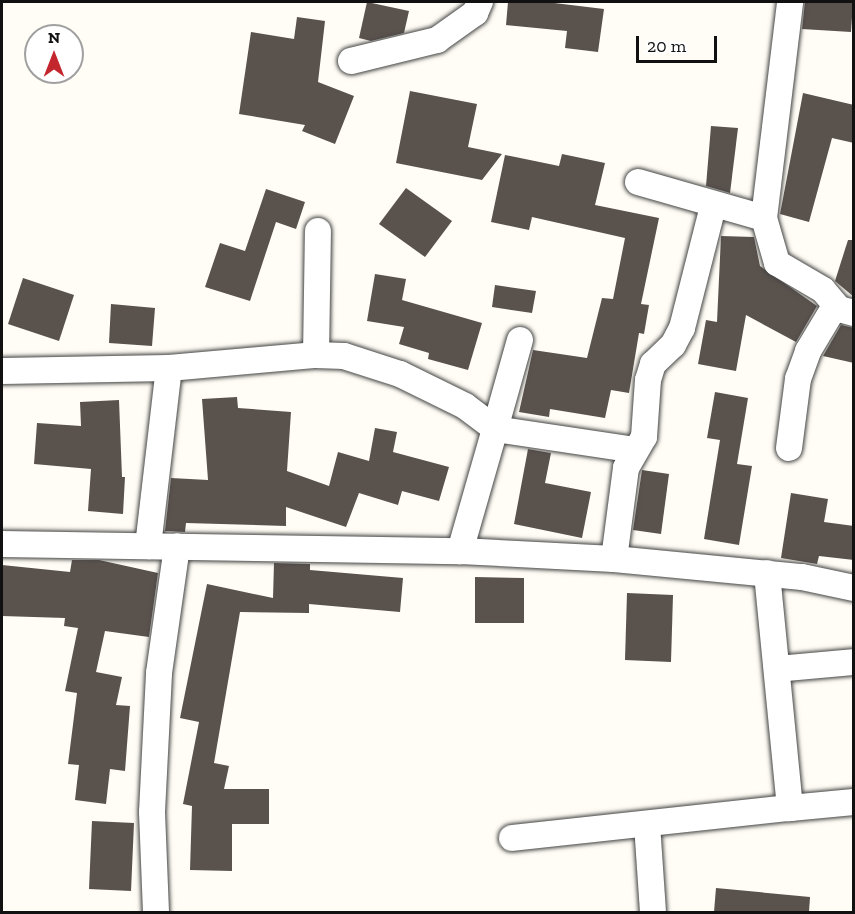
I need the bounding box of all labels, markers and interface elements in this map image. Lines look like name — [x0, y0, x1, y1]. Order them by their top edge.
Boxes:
north arrow — [24, 24, 84, 84]
scale bar — [639, 24, 720, 62]
text: N — [48, 28, 60, 47]
text: 20 m — [647, 35, 686, 57]

